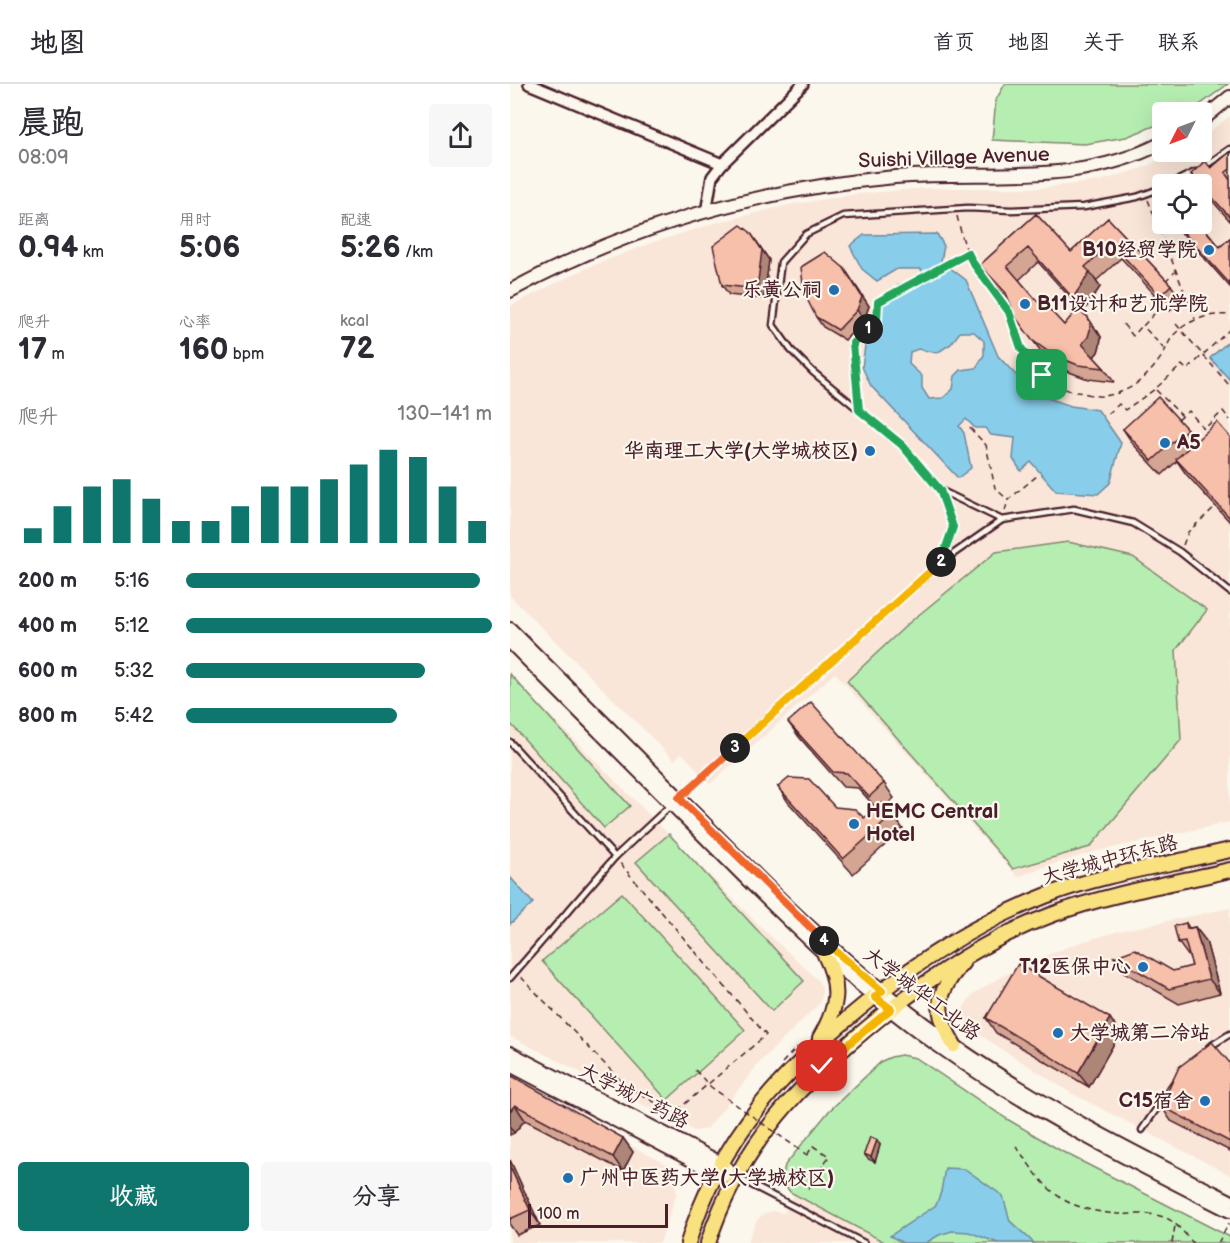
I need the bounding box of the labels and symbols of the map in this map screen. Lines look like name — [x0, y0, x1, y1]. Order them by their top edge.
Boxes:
north arrow — [1152, 102, 1212, 162]
street label: Suishi Village Avenue — [858, 143, 1050, 173]
place label: B10经贸学院 — [1082, 238, 1197, 262]
marker: B10经贸学院 — [1202, 243, 1216, 257]
place label: 乐黄公祠 — [742, 278, 822, 302]
marker: 乐黄公祠 — [827, 283, 841, 297]
place label: B11设计和艺术学院 — [1037, 292, 1208, 316]
marker: B11设计和艺术学院 — [1018, 297, 1032, 311]
pin: 1 — [853, 314, 883, 344]
pin — [1016, 349, 1067, 400]
place label: A5 — [1176, 431, 1201, 455]
marker: A5 — [1158, 436, 1172, 450]
place label: 华南理工大学(大学城校区) — [624, 439, 858, 463]
marker: 华南理工大学(大学城校区) — [863, 444, 877, 458]
pin: 2 — [926, 547, 956, 577]
pin: 3 — [720, 733, 750, 763]
place label: HEMC Central Hotel — [866, 800, 998, 847]
marker: HEMC Central Hotel — [847, 817, 861, 831]
street label: 大学城中环东路 — [1039, 830, 1182, 890]
pin: 4 — [809, 926, 839, 956]
street label: 大学城华工北路 — [859, 942, 986, 1046]
place label: T12医保中心 — [1019, 955, 1131, 979]
marker: T12医保中心 — [1136, 960, 1150, 974]
place label: 大学城第二冷站 — [1070, 1021, 1210, 1045]
marker: 大学城第二冷站 — [1051, 1026, 1065, 1040]
pin — [796, 1040, 847, 1091]
street label: 大学城广药路 — [575, 1058, 694, 1134]
place label: C15宿舍 — [1119, 1089, 1193, 1113]
marker: C15宿舍 — [1198, 1094, 1212, 1108]
place label: 广州中医药大学(大学城校区) — [580, 1166, 834, 1190]
marker: 广州中医药大学(大学城校区) — [561, 1171, 575, 1185]
scale bar — [528, 1201, 668, 1228]

